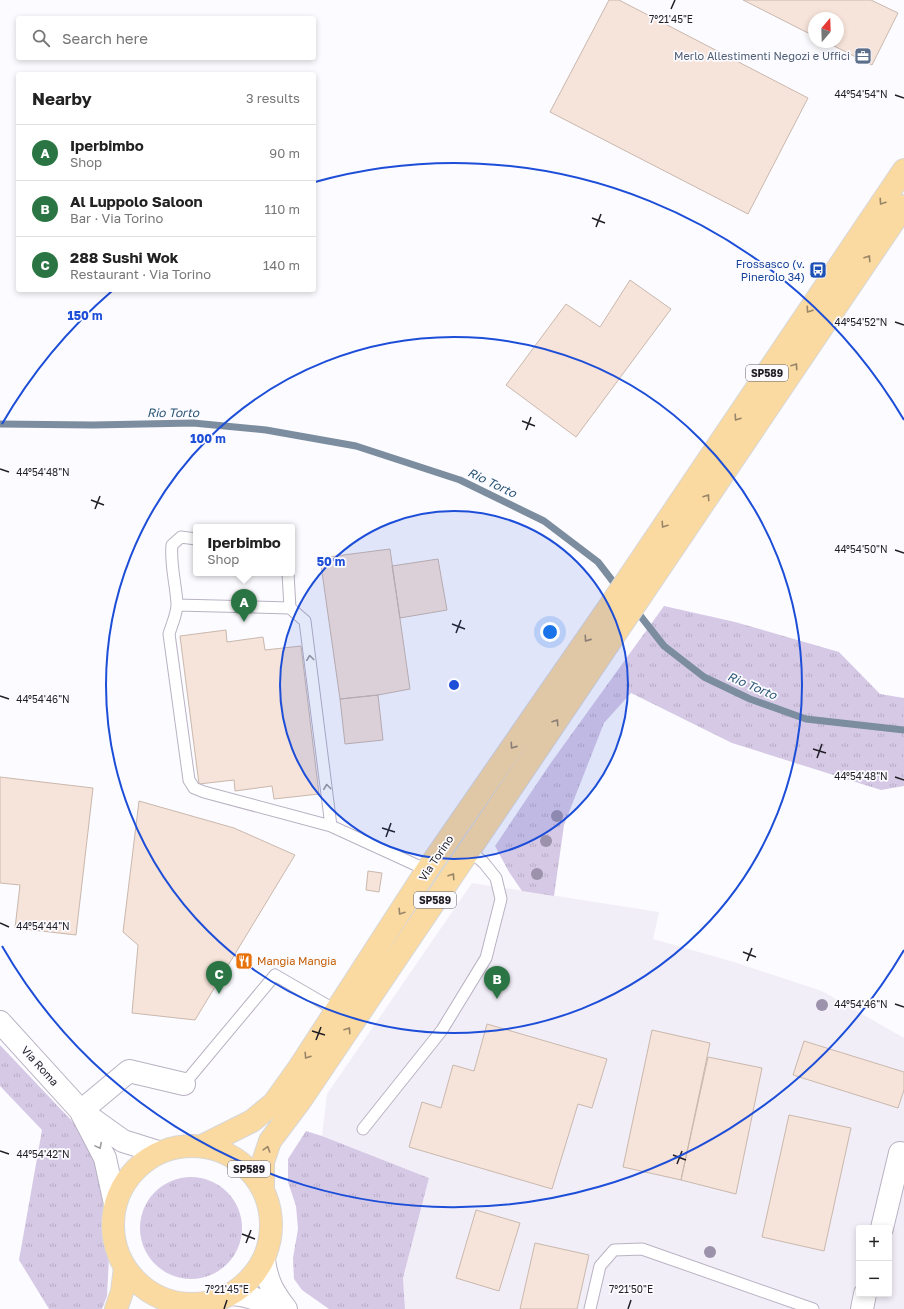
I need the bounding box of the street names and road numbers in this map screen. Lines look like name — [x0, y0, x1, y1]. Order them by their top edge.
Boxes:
road number: SP589 — [746, 365, 788, 381]
street label: Via Torino — [416, 832, 456, 883]
road number: SP589 — [414, 892, 456, 908]
street label: Via Roma — [19, 1043, 62, 1088]
road number: SP589 — [228, 1161, 270, 1177]

